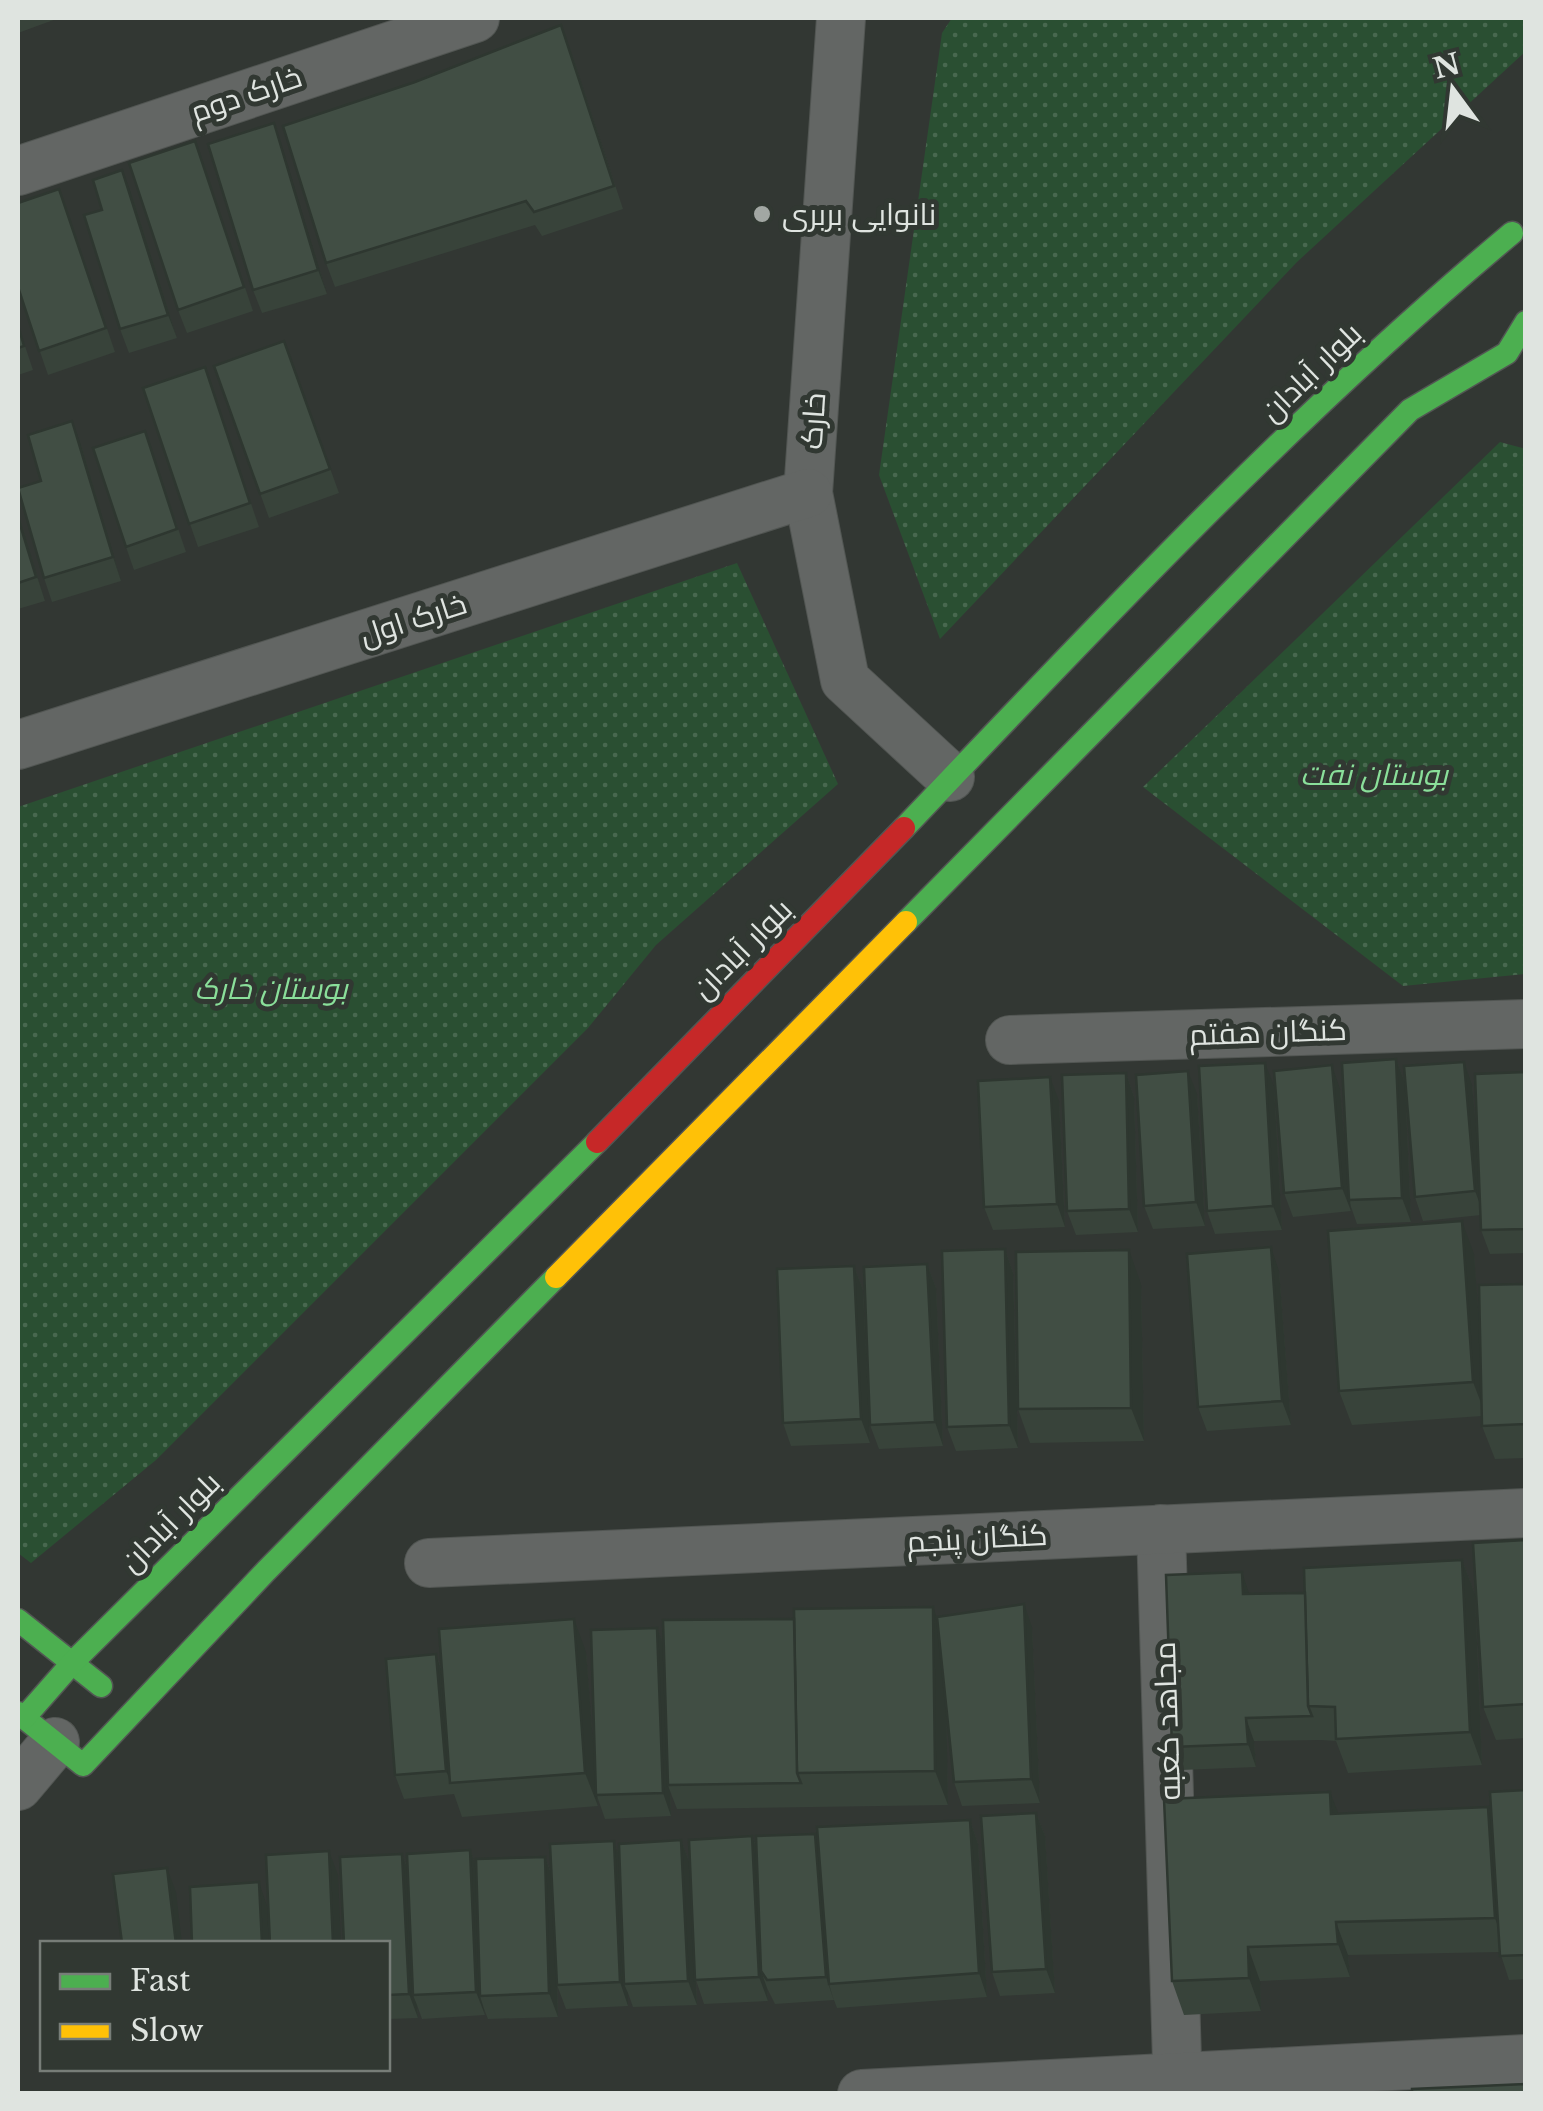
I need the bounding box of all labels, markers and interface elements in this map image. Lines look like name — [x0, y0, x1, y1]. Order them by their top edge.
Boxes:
north arrow — [1403, 40, 1503, 140]
text: N — [1429, 46, 1464, 87]
street label: خارک دوم — [186, 58, 307, 132]
place label: نانوایی بربری — [782, 196, 936, 233]
marker: نانوایی بربری — [751, 203, 773, 225]
street label: بلوار آبادان — [1253, 315, 1369, 429]
street label: خارک — [793, 391, 833, 451]
street label: خارک اول — [355, 584, 471, 654]
park label: بوستان نفت — [1300, 756, 1450, 793]
street label: بلوار آبادان — [684, 891, 800, 1007]
park label: بوستان خارک — [195, 970, 349, 1007]
street label: کنگان هفتم — [1188, 1011, 1348, 1055]
street label: بلوار آبادان — [112, 1464, 228, 1580]
street label: کنگان پنجم — [906, 1516, 1048, 1562]
street label: مجاهد کعبه — [1146, 1641, 1188, 1801]
legend — [40, 1941, 390, 2071]
text: Fast — [130, 1962, 191, 1999]
text: Slow — [130, 2012, 204, 2049]

